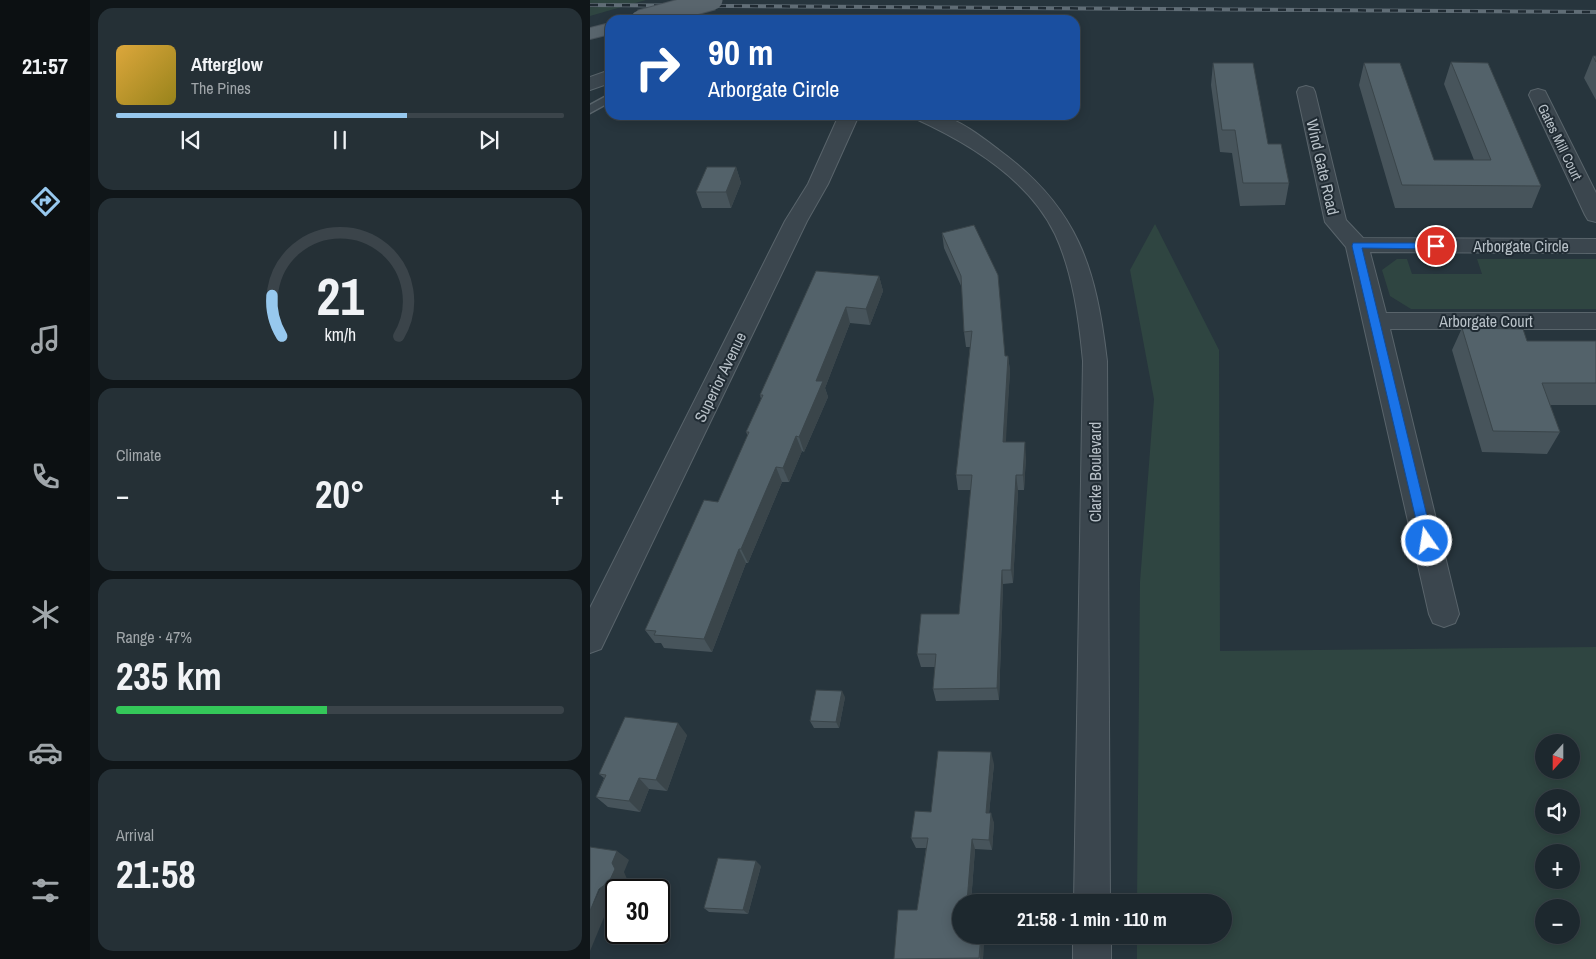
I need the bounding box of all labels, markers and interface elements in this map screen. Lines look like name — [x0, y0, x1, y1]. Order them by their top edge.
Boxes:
text: 90 m — [708, 29, 773, 76]
icon: right — [625, 35, 690, 100]
text: 21:57 — [22, 51, 68, 81]
text: Afterglow — [191, 51, 263, 77]
text: Arborgate Circle — [708, 74, 839, 104]
text: The Pines — [191, 77, 251, 99]
street label: Gates Mill Court — [1534, 101, 1586, 183]
street label: Wind Gate Road — [1301, 117, 1345, 217]
icon: previous — [177, 126, 205, 154]
icon: pause — [326, 126, 354, 154]
icon: next — [475, 126, 503, 154]
icon: directions — [28, 184, 63, 219]
pin — [1415, 225, 1457, 267]
icon: arrive — [1422, 232, 1450, 260]
street label: Arborgate Circle — [1472, 235, 1569, 257]
text: 21 — [316, 261, 364, 331]
street label: Arborgate Court — [1438, 310, 1533, 332]
icon: music — [28, 322, 63, 357]
text: km/h — [324, 323, 356, 347]
street label: Superior Avenue — [689, 328, 751, 426]
street label: Clarke Boulevard — [1084, 422, 1106, 522]
text: Climate — [116, 444, 161, 466]
icon: phone — [28, 459, 63, 494]
text: 20° — [315, 469, 365, 520]
text: − — [116, 476, 129, 514]
text: + — [551, 476, 564, 514]
position arrow — [1400, 514, 1452, 566]
icon: climate — [28, 597, 63, 632]
text: Range · 47% — [116, 626, 192, 648]
text: 235 km — [116, 651, 222, 702]
north arrow — [1535, 734, 1580, 779]
map controls — [1535, 734, 1580, 944]
icon: car — [28, 735, 63, 770]
button: sound — [1535, 789, 1580, 834]
text: Arrival — [116, 824, 154, 846]
button: + — [1535, 844, 1580, 889]
text: 21:58 — [116, 849, 196, 900]
icon: filters — [28, 873, 63, 908]
speed limit sign: 30 — [605, 879, 670, 944]
button: − — [1535, 899, 1580, 944]
text: 21:58 · 1 min · 110 m — [1017, 906, 1167, 932]

